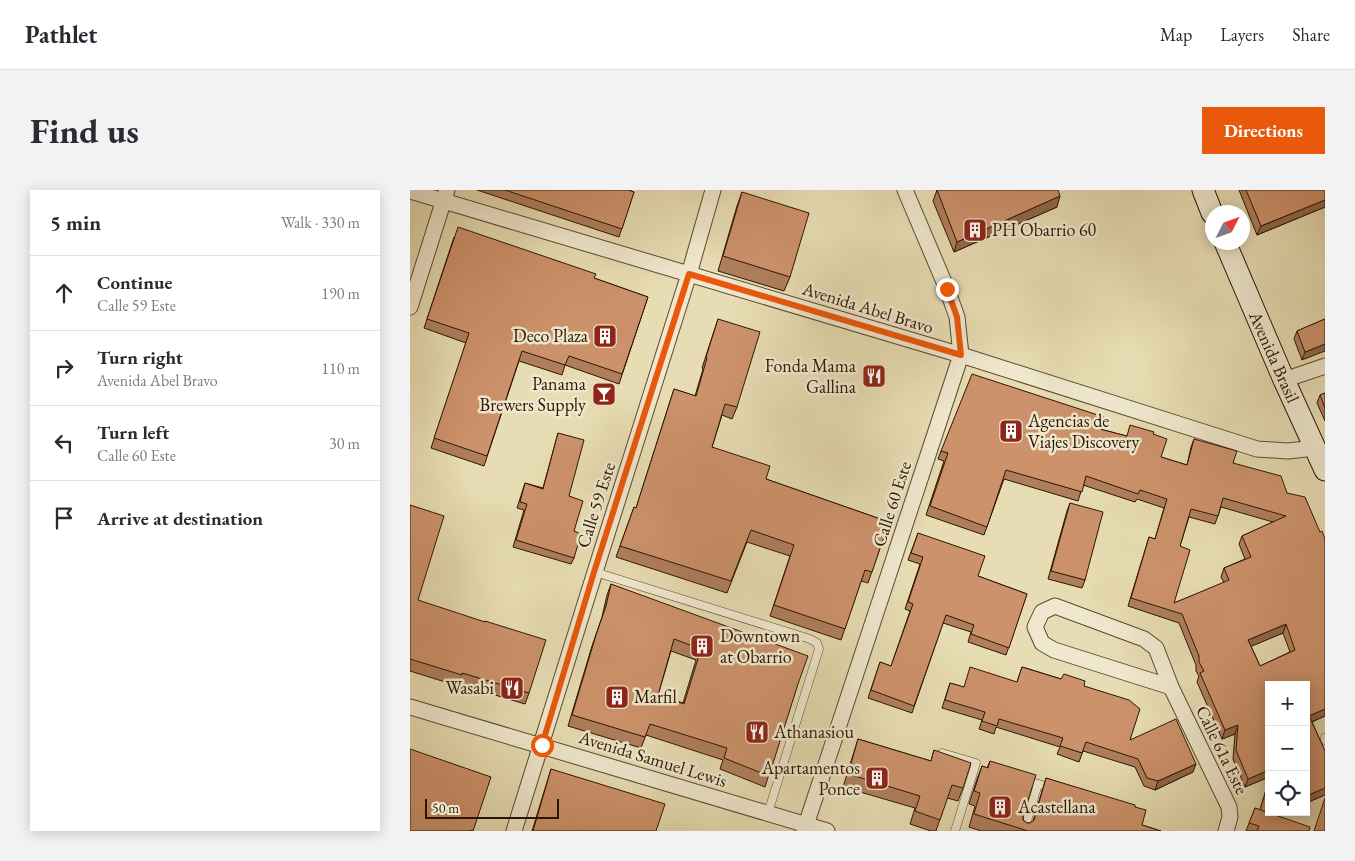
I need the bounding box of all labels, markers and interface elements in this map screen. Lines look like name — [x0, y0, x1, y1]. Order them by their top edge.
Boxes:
text: Pathlet — [25, 19, 97, 50]
text: Map — [1160, 23, 1192, 46]
text: Layers — [1220, 23, 1264, 46]
text: Share — [1292, 23, 1330, 46]
button: Directions — [1202, 107, 1325, 154]
text: Find us — [30, 108, 139, 153]
north arrow — [1205, 205, 1250, 250]
text: 5 min — [50, 209, 101, 236]
text: Walk · 330 m — [281, 212, 360, 233]
building icon: PH Obarrio 60 — [962, 217, 988, 243]
place label: PH Obarrio 60 — [992, 218, 1097, 241]
text: Continue — [97, 270, 172, 295]
street label: Avenida Abel Bravo — [799, 276, 937, 338]
route end — [936, 278, 959, 301]
icon: ahead — [50, 279, 78, 307]
text: 190 m — [321, 283, 360, 304]
text: Calle 59 Este — [97, 295, 176, 316]
street label: Avenida Brasil — [1244, 307, 1305, 406]
building icon: Deco Plaza — [592, 323, 618, 349]
place label: Deco Plaza — [513, 324, 589, 347]
text: Turn right — [97, 345, 183, 370]
icon: right — [50, 354, 78, 382]
place label: Fonda Mama Gallina — [765, 354, 857, 398]
text: 110 m — [321, 358, 360, 379]
restaurant icon: Fonda Mama Gallina — [861, 363, 887, 389]
text: Avenida Abel Bravo — [97, 370, 218, 391]
place label: Panama Brewers Supply — [480, 372, 587, 416]
bar icon: Panama Brewers Supply — [591, 381, 617, 407]
place label: Agencias de Viajes Discovery — [1027, 409, 1140, 453]
building icon: Agencias de Viajes Discovery — [998, 418, 1024, 444]
text: Turn left — [97, 420, 169, 445]
icon: left — [50, 429, 78, 457]
text: 30 m — [329, 433, 360, 454]
text: Calle 60 Este — [97, 445, 176, 466]
street label: Calle 60 Este — [867, 458, 916, 550]
street label: Calle 59 Este — [571, 459, 620, 551]
icon: arrive — [50, 504, 78, 532]
text: Arrive at destination — [97, 506, 263, 531]
place label: Downtown at Obarrio — [720, 624, 801, 668]
building icon: Downtown at Obarrio — [689, 633, 715, 659]
restaurant icon: Wasabi — [499, 675, 525, 701]
place label: Wasabi — [445, 676, 495, 699]
map controls — [1265, 681, 1310, 816]
button: + — [1265, 681, 1310, 726]
building icon: Marfil — [604, 684, 630, 710]
place label: Marfil — [634, 685, 677, 708]
street label: Calle 61a Este — [1191, 702, 1254, 798]
restaurant icon: Athanasiou — [744, 719, 770, 745]
place label: Athanasiou — [773, 720, 854, 743]
street label: Avenida Samuel Lewis — [575, 725, 730, 792]
button: − — [1265, 726, 1310, 771]
route start — [531, 734, 554, 757]
place label: Apartamentos Ponce — [761, 756, 860, 800]
building icon: Apartamentos Ponce — [864, 765, 890, 791]
button: locate — [1265, 771, 1310, 816]
building icon: Acastellana — [987, 794, 1013, 820]
place label: Acastellana — [1017, 795, 1097, 818]
scale bar — [425, 796, 559, 819]
text: 50 m — [432, 799, 459, 817]

